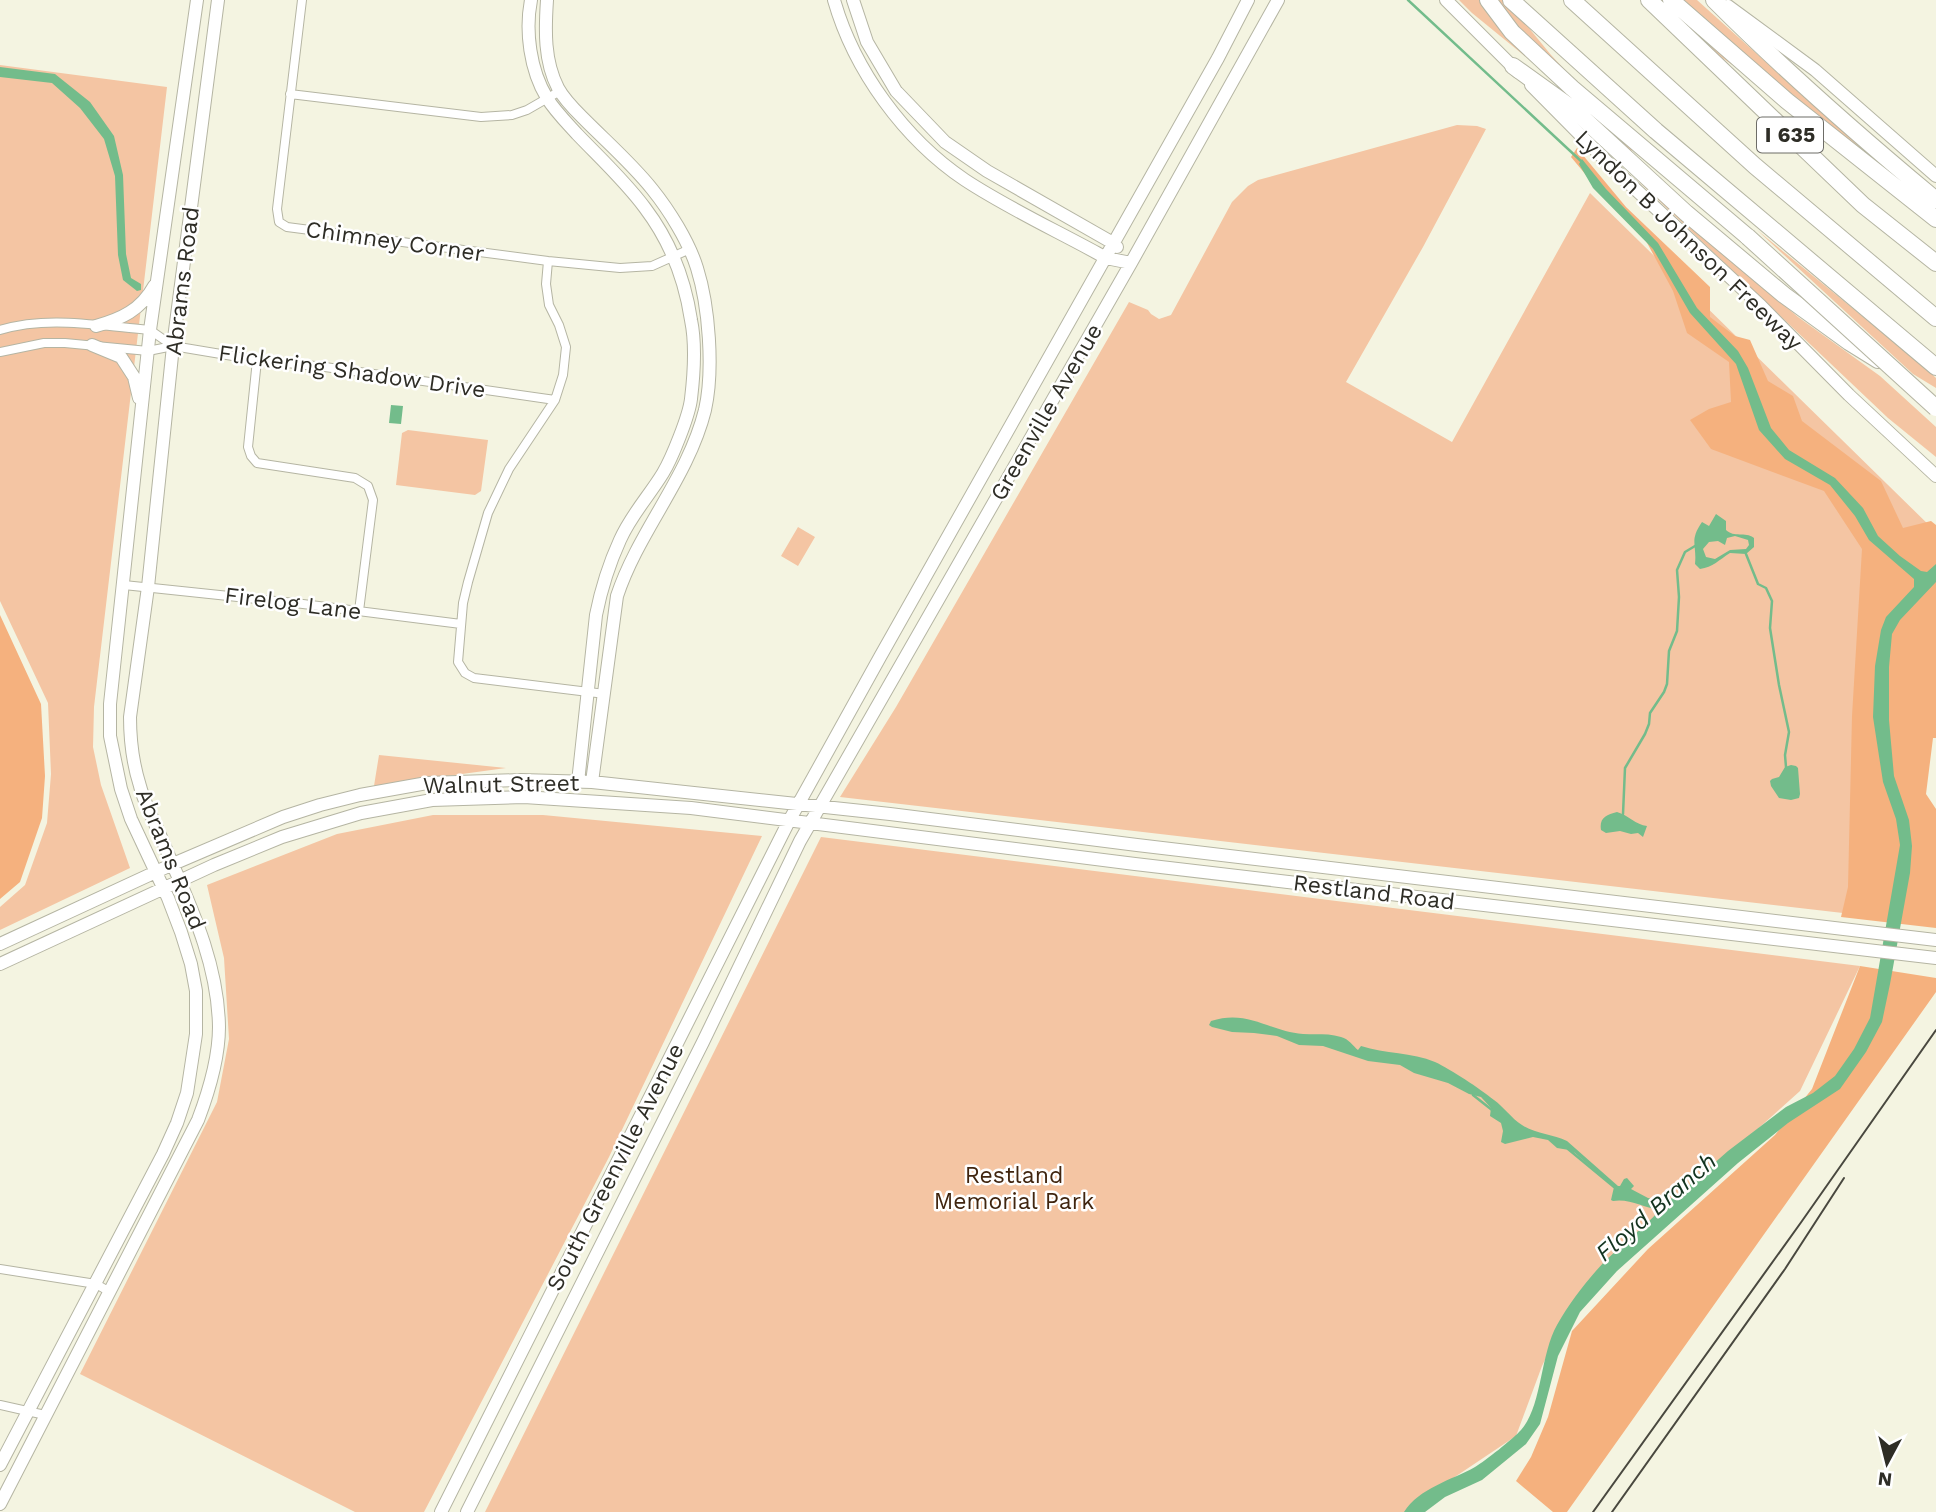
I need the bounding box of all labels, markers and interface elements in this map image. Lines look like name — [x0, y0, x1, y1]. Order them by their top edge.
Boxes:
road number: I 635 — [1757, 118, 1823, 152]
street label: Lyndon B Johnson Freeway — [1570, 125, 1808, 356]
street label: Abrams Road — [160, 205, 205, 357]
street label: Chimney Corner — [304, 216, 486, 267]
street label: Greenville Avenue — [985, 319, 1108, 506]
street label: Flickering Shadow Drive — [217, 339, 487, 404]
street label: Firelog Lane — [223, 582, 363, 625]
street label: Walnut Street — [423, 770, 580, 799]
street label: Abrams Road — [130, 785, 211, 934]
street label: Restland Road — [1292, 869, 1456, 916]
street label: South Greenville Avenue — [541, 1039, 690, 1296]
water label: Floyd Branch — [1590, 1147, 1722, 1267]
park label: Restland Memorial Park — [934, 1162, 1094, 1215]
north arrow — [1852, 1428, 1922, 1498]
text: N — [1877, 1467, 1893, 1492]

